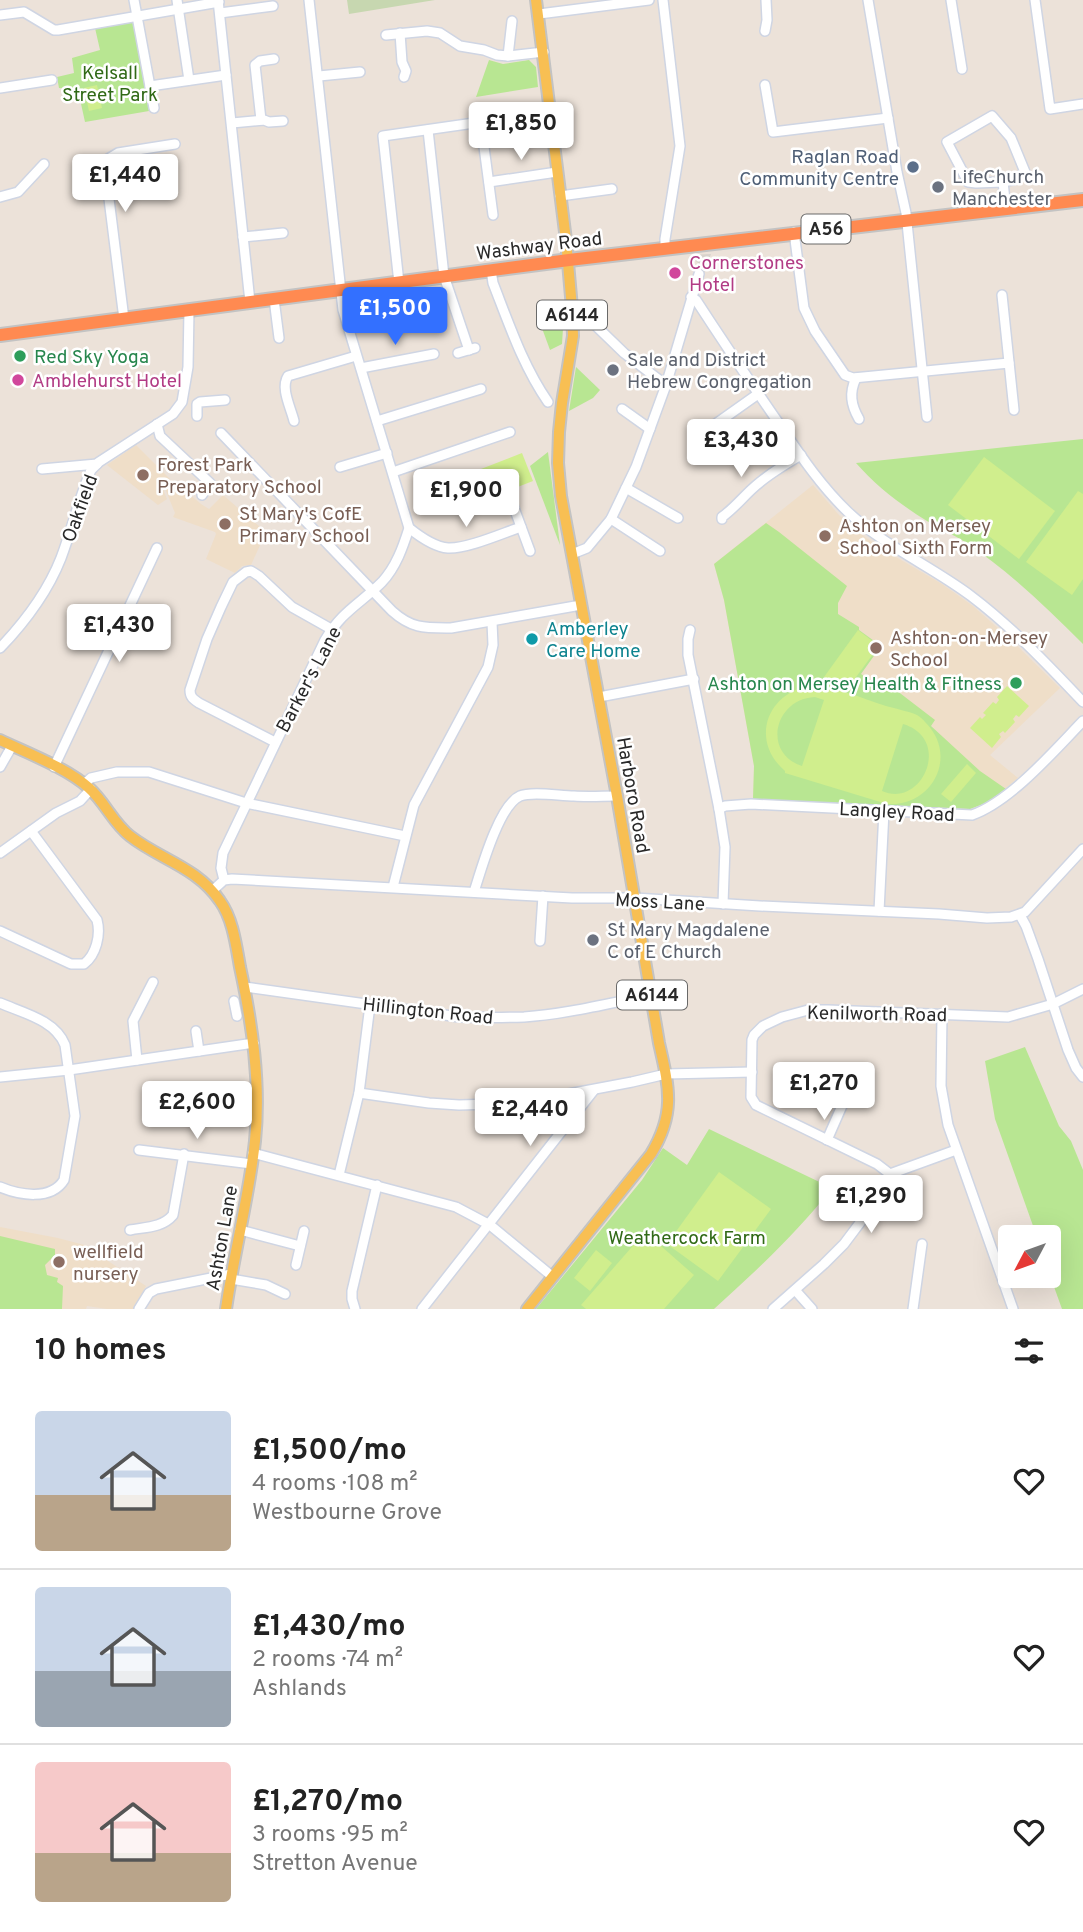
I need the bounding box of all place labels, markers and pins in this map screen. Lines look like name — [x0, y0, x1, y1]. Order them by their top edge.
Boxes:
pin: £1,850 — [464, 102, 578, 162]
place label: Raglan Road Community Centre — [739, 146, 899, 192]
pin: £1,440 — [68, 154, 182, 214]
marker: Raglan Road Community Centre — [905, 159, 921, 175]
place label: LifeChurch Manchester — [952, 166, 1053, 212]
marker: LifeChurch Manchester — [930, 179, 946, 195]
place label: Cornerstones Hotel — [689, 252, 804, 298]
marker: Cornerstones Hotel — [667, 265, 683, 281]
pin: £1,500 — [338, 288, 452, 347]
place label: Red Sky Yoga — [34, 346, 149, 370]
marker: Red Sky Yoga — [12, 348, 28, 364]
place label: Sale and District Hebrew Congregation — [627, 349, 812, 395]
marker: Sale and District Hebrew Congregation — [605, 362, 621, 378]
place label: Amblehurst Hotel — [32, 370, 182, 394]
marker: Amblehurst Hotel — [10, 372, 26, 388]
pin: £3,430 — [684, 420, 798, 479]
place label: Forest Park Preparatory School — [157, 454, 322, 500]
marker: Forest Park Preparatory School — [135, 467, 151, 483]
pin: £1,900 — [409, 470, 523, 529]
place label: St Mary's CofE Primary School — [239, 503, 370, 549]
place label: Ashton on Mersey School Sixth Form — [839, 515, 992, 561]
marker: St Mary's CofE Primary School — [217, 516, 233, 532]
marker: Ashton on Mersey School Sixth Form — [817, 528, 833, 544]
pin: £1,430 — [62, 604, 176, 664]
place label: Amberley Care Home — [546, 618, 641, 664]
place label: Ashton-on-Mersey School — [890, 627, 1048, 673]
marker: Amberley Care Home — [524, 631, 540, 647]
marker: Ashton-on-Mersey School — [868, 640, 884, 656]
place label: Ashton on Mersey Health & Fitness — [707, 673, 1002, 697]
marker: Ashton on Mersey Health & Fitness — [1008, 675, 1024, 691]
place label: St Mary Magdalene C of E Church — [607, 919, 770, 965]
marker: St Mary Magdalene C of E Church — [585, 932, 601, 948]
pin: £1,270 — [767, 1062, 881, 1122]
pin: £2,600 — [140, 1082, 254, 1141]
pin: £2,440 — [473, 1088, 587, 1148]
pin: £1,290 — [814, 1176, 928, 1235]
place label: wellfield nursery — [73, 1241, 144, 1287]
marker: wellfield nursery — [51, 1254, 67, 1270]

